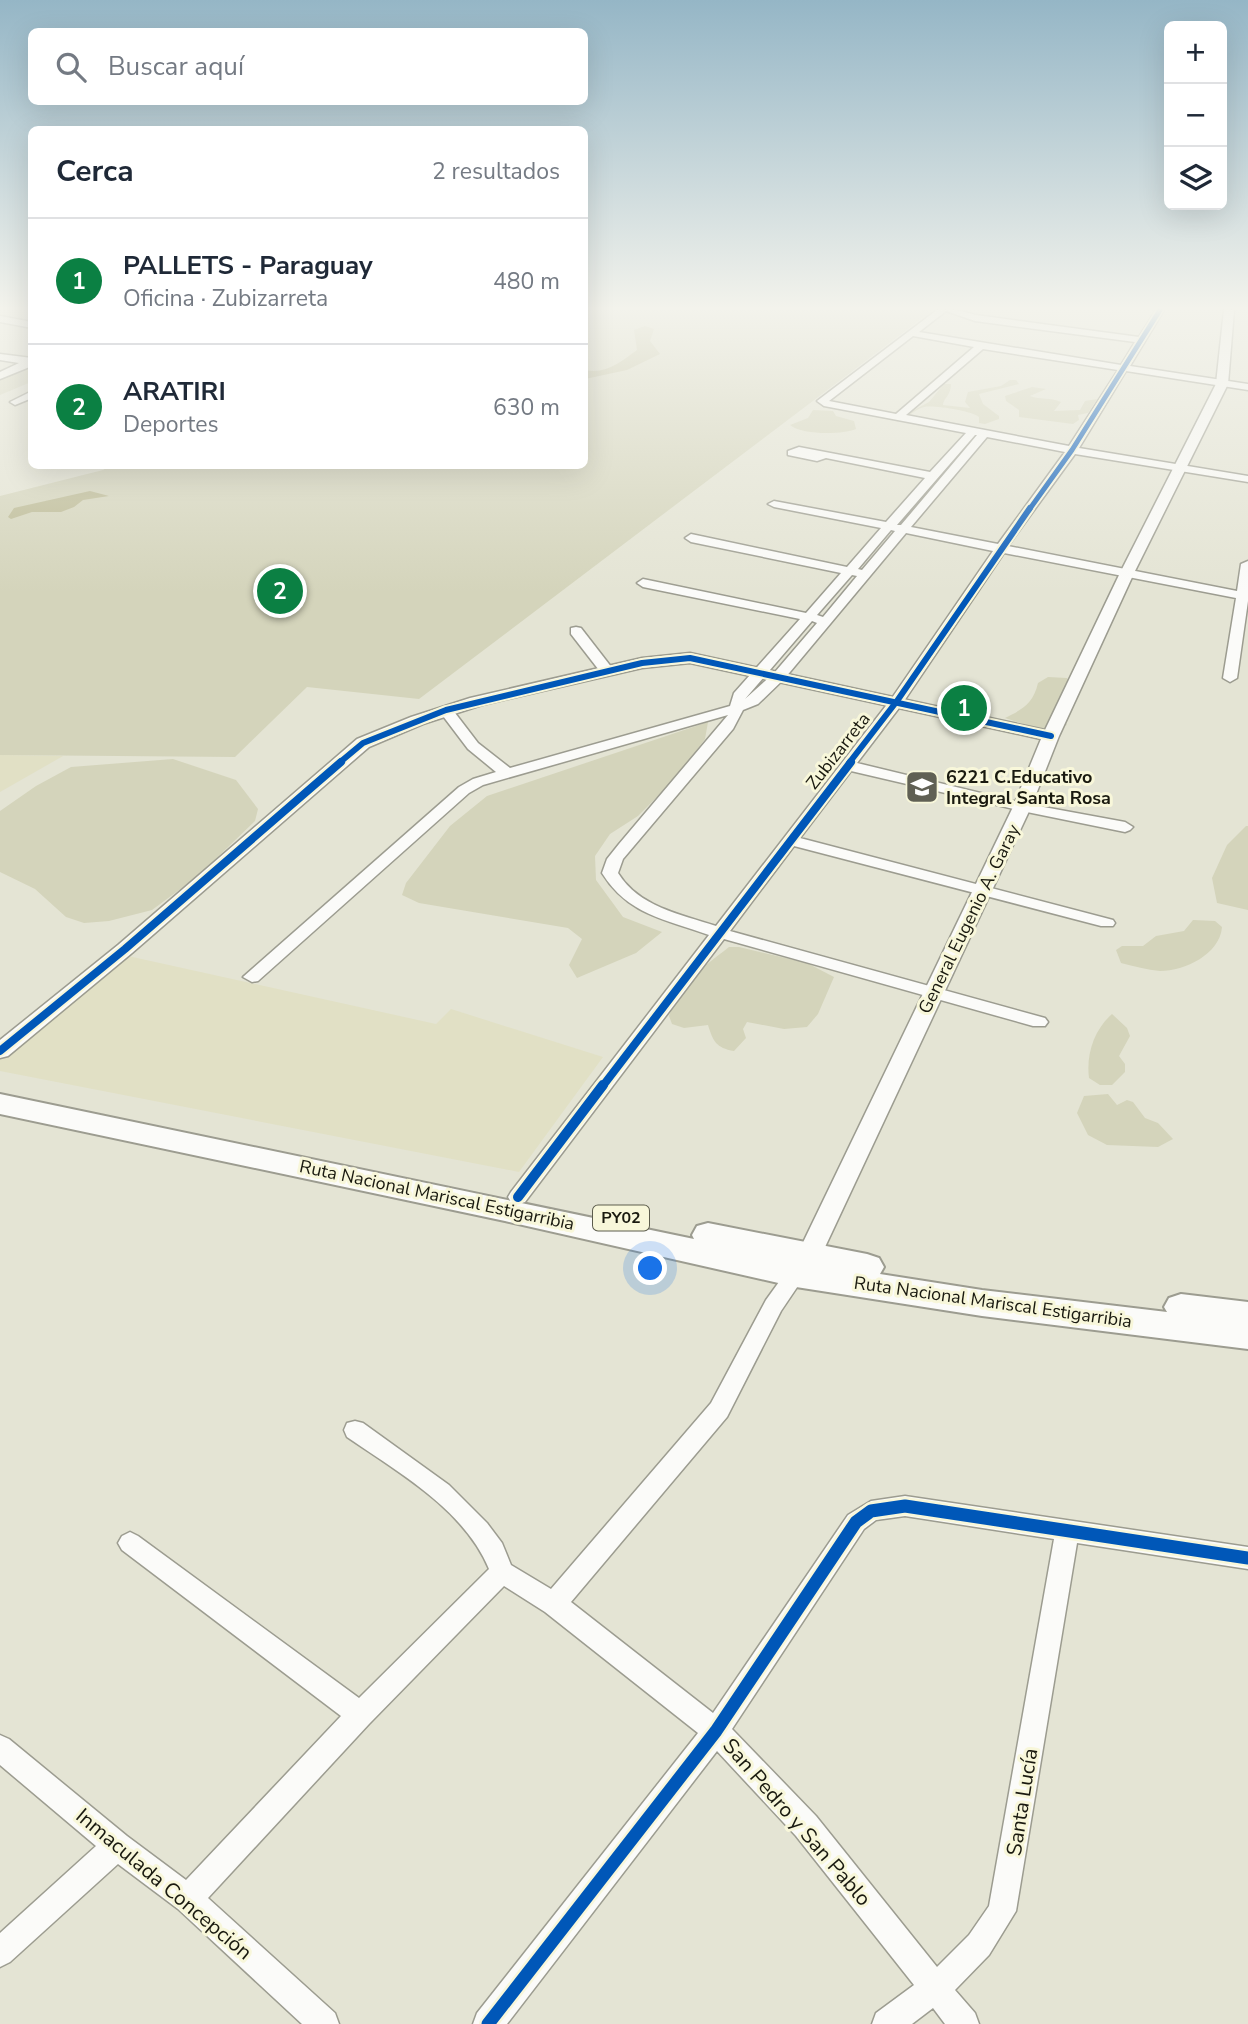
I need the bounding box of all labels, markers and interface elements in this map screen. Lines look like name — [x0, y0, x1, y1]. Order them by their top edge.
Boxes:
map controls — [1164, 21, 1227, 210]
button: + — [1164, 21, 1227, 84]
search box — [28, 28, 588, 105]
icon: search — [52, 48, 90, 86]
text: Buscar aquí — [108, 49, 244, 84]
button: − — [1164, 84, 1227, 147]
button: layers — [1164, 147, 1227, 210]
text: Cerca — [56, 151, 134, 192]
text: 2 resultados — [432, 156, 560, 187]
text: PALLETS - Paraguay — [123, 248, 373, 283]
text: 1 — [72, 266, 86, 297]
text: 480 m — [493, 266, 560, 297]
text: Oficina · Zubizarreta — [123, 283, 328, 314]
text: ARATIRI — [123, 374, 226, 409]
text: 2 — [72, 392, 86, 423]
text: 630 m — [493, 392, 560, 423]
text: Deportes — [123, 409, 219, 440]
pin: 2 — [257, 565, 303, 617]
pin: 1 — [941, 682, 987, 734]
street label: Zubizarreta — [800, 708, 876, 794]
place label: 6221 C.Educativo Integral Santa Rosa — [946, 765, 1111, 810]
school or university icon: 6221 C.Educativo Integral Santa Rosa — [903, 768, 941, 806]
street label: General Eugenio A. Garay — [913, 820, 1026, 1018]
street label: Ruta Nacional Mariscal Estigarribia — [297, 1154, 577, 1236]
road number: PY02 — [593, 1206, 649, 1230]
your location — [633, 1251, 667, 1285]
street label: Ruta Nacional Mariscal Estigarribia — [852, 1271, 1134, 1333]
street label: San Pedro y San Pablo — [716, 1732, 878, 1912]
street label: Santa Lucía — [1000, 1746, 1044, 1858]
street label: Inmaculada Concepción — [70, 1802, 258, 1966]

